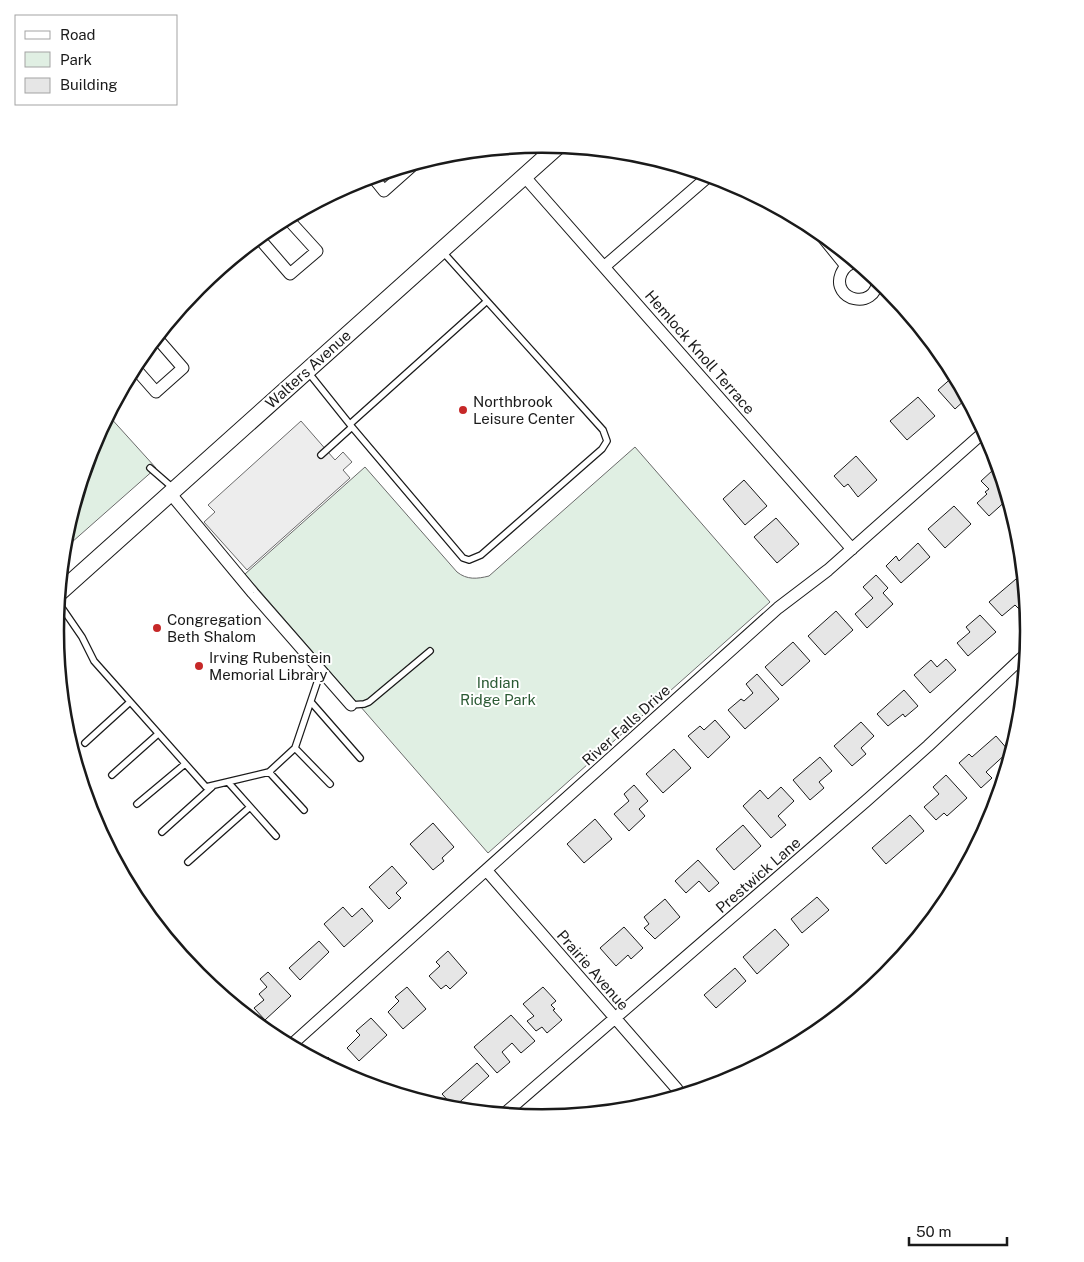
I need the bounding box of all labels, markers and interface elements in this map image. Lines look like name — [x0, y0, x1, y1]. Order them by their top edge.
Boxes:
legend — [15, 15, 178, 105]
text: Road — [60, 26, 96, 43]
text: Park — [60, 51, 92, 68]
text: Building — [60, 76, 118, 93]
street label: Hemlock Knoll Terrace — [642, 287, 758, 417]
street label: Walters Avenue — [262, 326, 354, 412]
place label: Northbrook Leisure Center — [473, 393, 575, 427]
marker: Northbrook Leisure Center — [457, 404, 469, 416]
place label: Congregation Beth Shalom — [167, 611, 262, 645]
marker: Congregation Beth Shalom — [151, 622, 163, 634]
place label: Irving Rubenstein Memorial Library — [209, 649, 331, 683]
marker: Irving Rubenstein Memorial Library — [193, 660, 205, 672]
park label: Indian Ridge Park — [460, 674, 536, 708]
street label: River Falls Drive — [579, 681, 673, 769]
street label: Prestwick Lane — [712, 834, 804, 916]
street label: Prairie Avenue — [554, 927, 632, 1013]
scale bar — [909, 1214, 1006, 1246]
text: 50 m — [916, 1223, 951, 1240]

